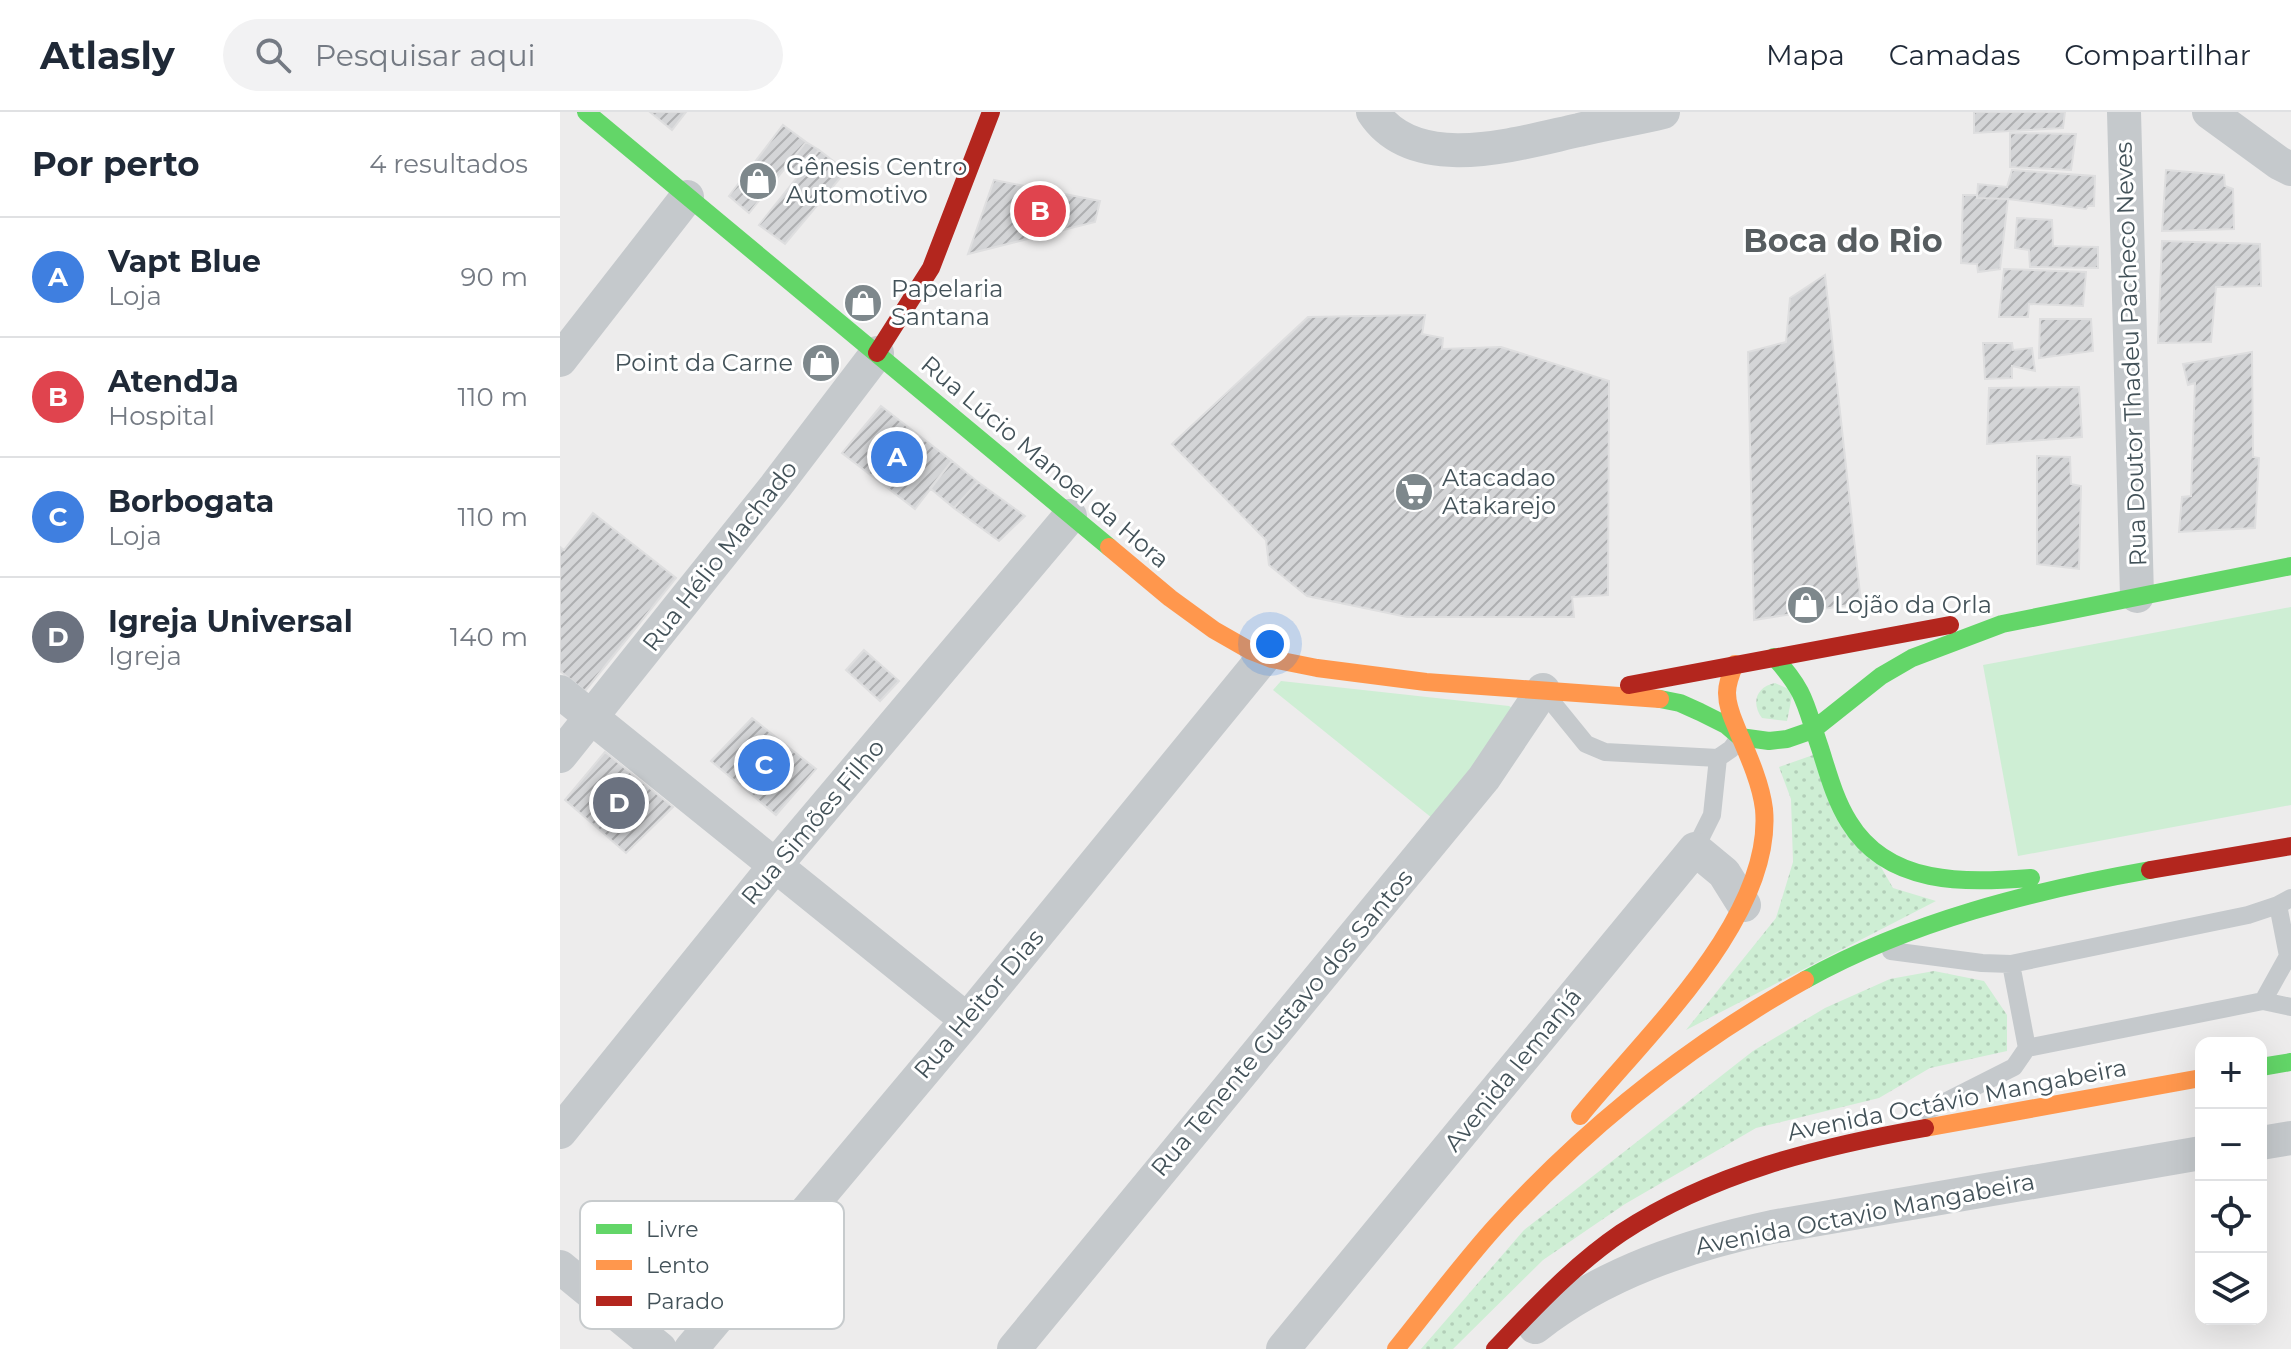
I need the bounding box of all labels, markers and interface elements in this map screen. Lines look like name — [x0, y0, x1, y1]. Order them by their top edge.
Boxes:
search box — [223, 19, 783, 91]
text: Atlasly — [40, 32, 175, 79]
icon: search — [251, 33, 295, 77]
text: Pesquisar aqui — [315, 37, 536, 74]
text: Mapa — [1766, 38, 1845, 72]
text: Camadas — [1889, 38, 2020, 72]
text: Compartilhar — [2064, 38, 2251, 72]
street label: Rua Doutor Thadeu Pacheco Neves — [2109, 141, 2152, 567]
text: Por perto — [32, 143, 200, 185]
text: 4 resultados — [369, 148, 528, 180]
place label: Gênesis Centro Automotivo — [786, 152, 967, 209]
shop icon: Gênesis Centro Automotivo — [737, 160, 779, 202]
pin: B — [1014, 181, 1066, 241]
district label: Boca do Rio — [1743, 221, 1943, 260]
text: Vapt Blue — [108, 243, 261, 280]
text: A — [48, 261, 68, 293]
text: 90 m — [461, 261, 528, 293]
place label: Papelaria Santana — [891, 274, 1003, 331]
text: Loja — [108, 280, 162, 312]
shop icon: Papelaria Santana — [842, 282, 884, 324]
shop icon: Point da Carne — [800, 342, 842, 384]
place label: Point da Carne — [614, 348, 793, 377]
street label: Rua Lúcio Manoel da Hora — [915, 349, 1175, 574]
text: AtendJa — [108, 363, 239, 400]
text: B — [48, 381, 68, 413]
text: 110 m — [458, 381, 528, 413]
text: Hospital — [108, 400, 215, 432]
pin: A — [871, 427, 923, 487]
street label: Rua Hélio Machado — [636, 454, 803, 657]
place label: Atacadao Atakarejo — [1442, 463, 1556, 520]
supermarket icon: Atacadao Atakarejo — [1393, 471, 1435, 513]
text: Borbogata — [108, 483, 274, 520]
text: C — [49, 501, 67, 533]
text: 110 m — [458, 501, 528, 533]
text: Loja — [108, 520, 162, 552]
shop icon: Lojão da Orla — [1785, 584, 1827, 626]
place label: Lojão da Orla — [1834, 590, 1992, 619]
text: Igreja Universal — [108, 603, 353, 640]
text: D — [47, 621, 69, 653]
text: 140 m — [450, 621, 528, 653]
your location — [1250, 624, 1290, 664]
text: Igreja — [108, 640, 182, 672]
street label: Rua Simões Filho — [735, 733, 890, 910]
pin: C — [738, 735, 790, 795]
pin: D — [593, 773, 645, 833]
street label: Rua Tenente Gustavo dos Santos — [1145, 863, 1419, 1182]
street label: Rua Heitor Dias — [908, 923, 1050, 1084]
street label: Avenida Iemanjá — [1438, 982, 1587, 1157]
map controls — [2195, 1037, 2267, 1325]
button: + — [2195, 1037, 2267, 1109]
street label: Avenida Octávio Mangabeira — [1785, 1052, 2129, 1147]
button: − — [2195, 1109, 2267, 1181]
street label: Avenida Octavio Mangabeira — [1693, 1166, 2037, 1261]
button: locate — [2195, 1181, 2267, 1253]
legend — [580, 1201, 844, 1329]
text: Livre — [646, 1216, 699, 1243]
text: Lento — [646, 1252, 709, 1279]
button: layers — [2195, 1253, 2267, 1325]
text: Parado — [646, 1288, 724, 1315]

